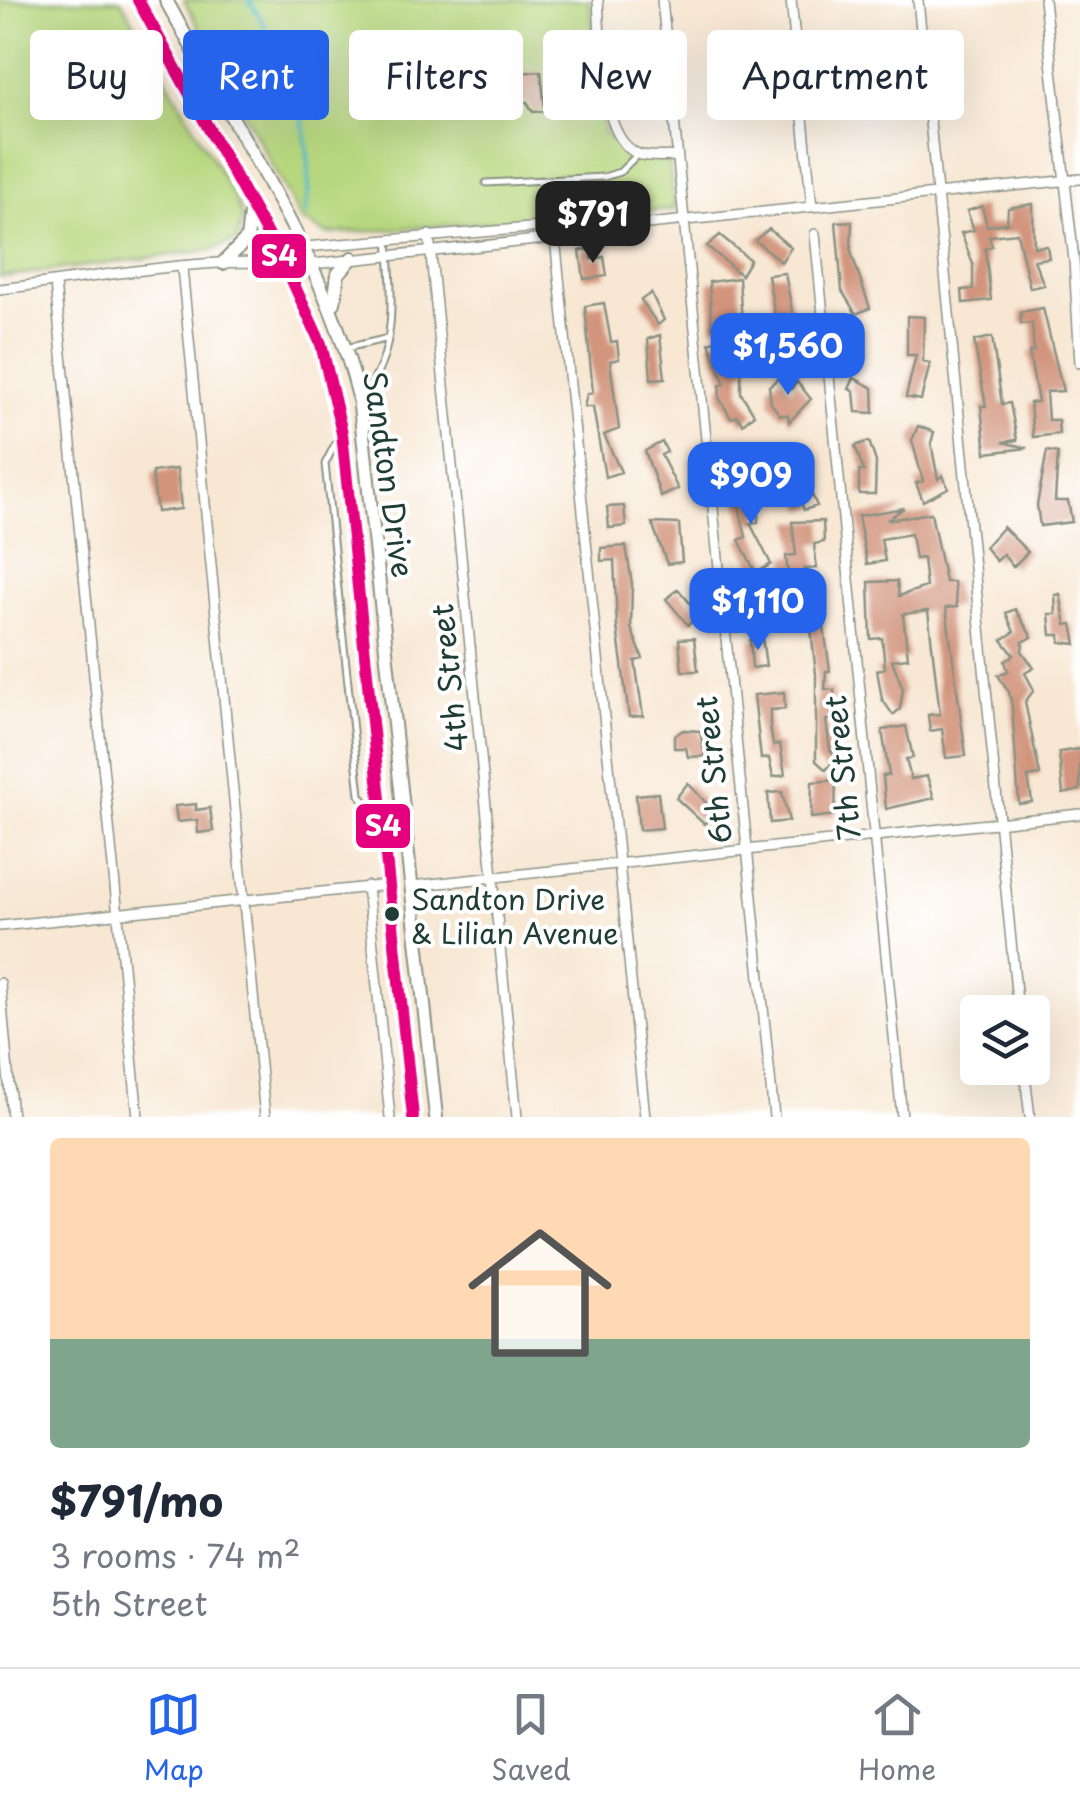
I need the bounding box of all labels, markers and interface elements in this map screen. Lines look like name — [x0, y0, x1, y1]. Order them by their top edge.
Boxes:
chip: Buy — [30, 30, 163, 120]
chip: Rent — [183, 30, 329, 120]
chip: Filters — [349, 30, 523, 120]
chip: New — [543, 30, 687, 120]
chip: Apartment — [707, 30, 964, 120]
pin: $791 — [534, 181, 652, 266]
text: $791 — [557, 189, 629, 237]
line badge: S4 — [250, 232, 308, 280]
text: S4 — [261, 233, 297, 276]
pin: $1,560 — [707, 313, 869, 398]
text: $1,560 — [733, 321, 843, 369]
street label: Sandton Drive — [353, 368, 427, 580]
pin: $909 — [692, 442, 810, 527]
text: $909 — [710, 450, 792, 498]
pin: $1,110 — [677, 568, 839, 653]
text: $1,110 — [712, 576, 805, 624]
street label: 4th Street — [418, 602, 478, 754]
street label: 7th Street — [811, 693, 871, 843]
street label: 6th Street — [682, 694, 742, 846]
line badge: S4 — [354, 802, 412, 850]
text: S4 — [365, 803, 401, 846]
place label: Sandton Drive & Lilian Avenue — [411, 877, 619, 954]
marker: Sandton Drive & Lilian Avenue — [382, 904, 402, 924]
map controls — [960, 995, 1050, 1085]
button: layers — [960, 995, 1050, 1085]
icon: home — [450, 1203, 630, 1383]
text: $791/mo — [50, 1468, 223, 1531]
text: 3 rooms · 74 m² — [50, 1531, 300, 1579]
text: 5th Street — [50, 1579, 208, 1627]
tab: Map — [144, 1687, 204, 1790]
tab: Saved — [491, 1687, 571, 1790]
tab: Home — [858, 1687, 936, 1790]

